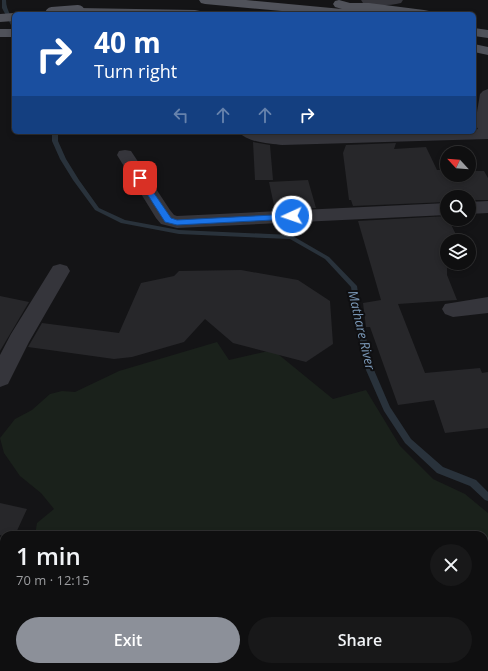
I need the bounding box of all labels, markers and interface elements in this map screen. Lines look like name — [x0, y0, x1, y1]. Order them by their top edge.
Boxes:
text: 40 m — [94, 23, 161, 61]
icon: right — [28, 28, 80, 80]
text: Turn right — [94, 59, 177, 83]
icon: left — [170, 104, 192, 126]
icon: ahead — [212, 104, 234, 126]
icon: ahead — [254, 104, 276, 126]
icon: right — [296, 104, 318, 126]
north arrow — [440, 146, 476, 182]
map controls — [440, 146, 476, 270]
pin — [123, 161, 157, 195]
icon: arrive — [129, 167, 151, 189]
button: search — [440, 190, 476, 226]
position arrow — [271, 195, 313, 237]
button: layers — [440, 234, 476, 270]
water label: Mathare River — [344, 289, 380, 372]
text: 1 min — [16, 539, 81, 572]
button: close — [430, 544, 472, 586]
text: 70 m · 12:15 — [16, 571, 90, 589]
button: Exit — [16, 617, 240, 663]
button: Share — [248, 617, 472, 663]

